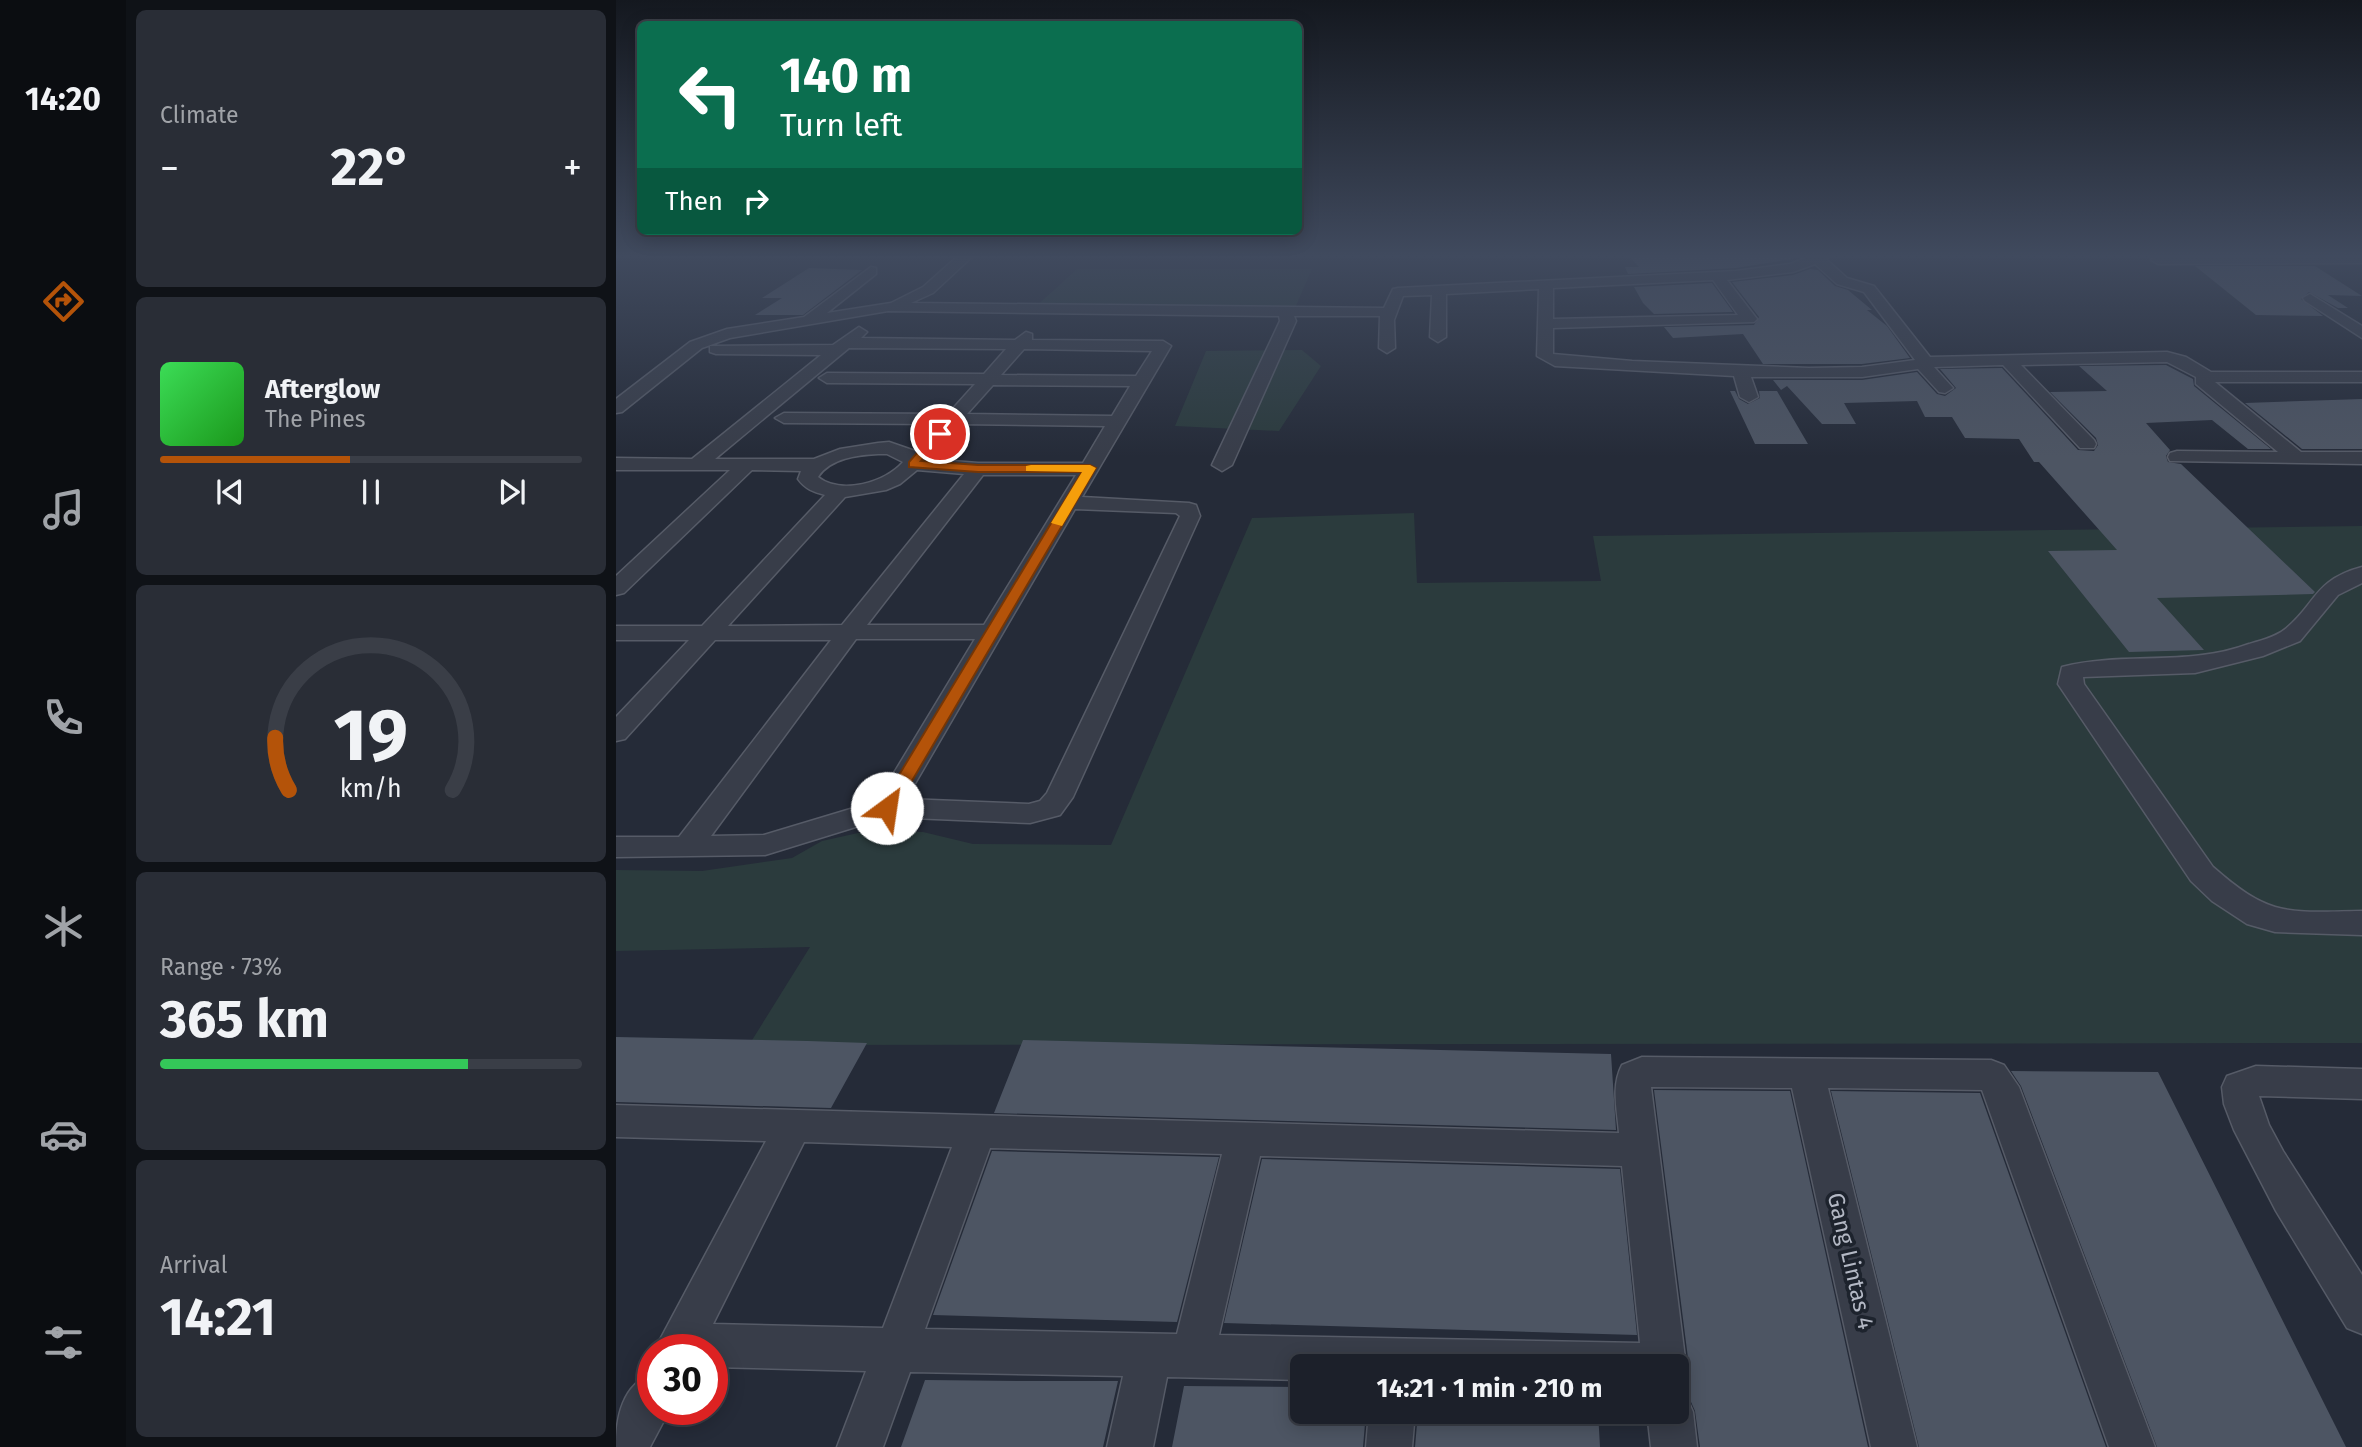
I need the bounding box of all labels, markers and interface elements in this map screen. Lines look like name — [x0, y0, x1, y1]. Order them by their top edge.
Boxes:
text: 140 m — [780, 46, 912, 105]
icon: left — [665, 49, 756, 140]
text: 14:20 — [25, 80, 101, 118]
text: Climate — [160, 101, 239, 129]
text: Turn left — [780, 106, 902, 144]
text: 22° — [331, 136, 411, 199]
text: − — [160, 145, 179, 191]
text: + — [563, 145, 582, 191]
icon: right — [737, 182, 775, 220]
text: Then — [665, 186, 723, 217]
icon: directions — [39, 277, 88, 326]
text: Afterglow — [265, 374, 380, 405]
pin — [910, 404, 970, 464]
text: The Pines — [265, 405, 366, 433]
icon: arrive — [921, 415, 959, 453]
icon: previous — [211, 473, 249, 511]
icon: pause — [352, 473, 390, 511]
icon: next — [493, 473, 531, 511]
icon: music — [39, 485, 88, 534]
text: 19 — [334, 692, 408, 779]
icon: phone — [39, 693, 88, 742]
position arrow — [850, 771, 924, 845]
text: km/h — [340, 773, 402, 803]
icon: climate — [39, 902, 88, 951]
text: Range · 73% — [160, 953, 282, 981]
text: 365 km — [160, 988, 329, 1051]
icon: car — [39, 1110, 88, 1159]
street label: Gang Lintas 4 — [1822, 1190, 1880, 1332]
text: Arrival — [160, 1251, 227, 1279]
text: 14:21 — [160, 1286, 276, 1349]
icon: filters — [39, 1318, 88, 1367]
speed limit sign: 30 — [637, 1334, 728, 1425]
text: 14:21 · 1 min · 210 m — [1377, 1373, 1602, 1404]

